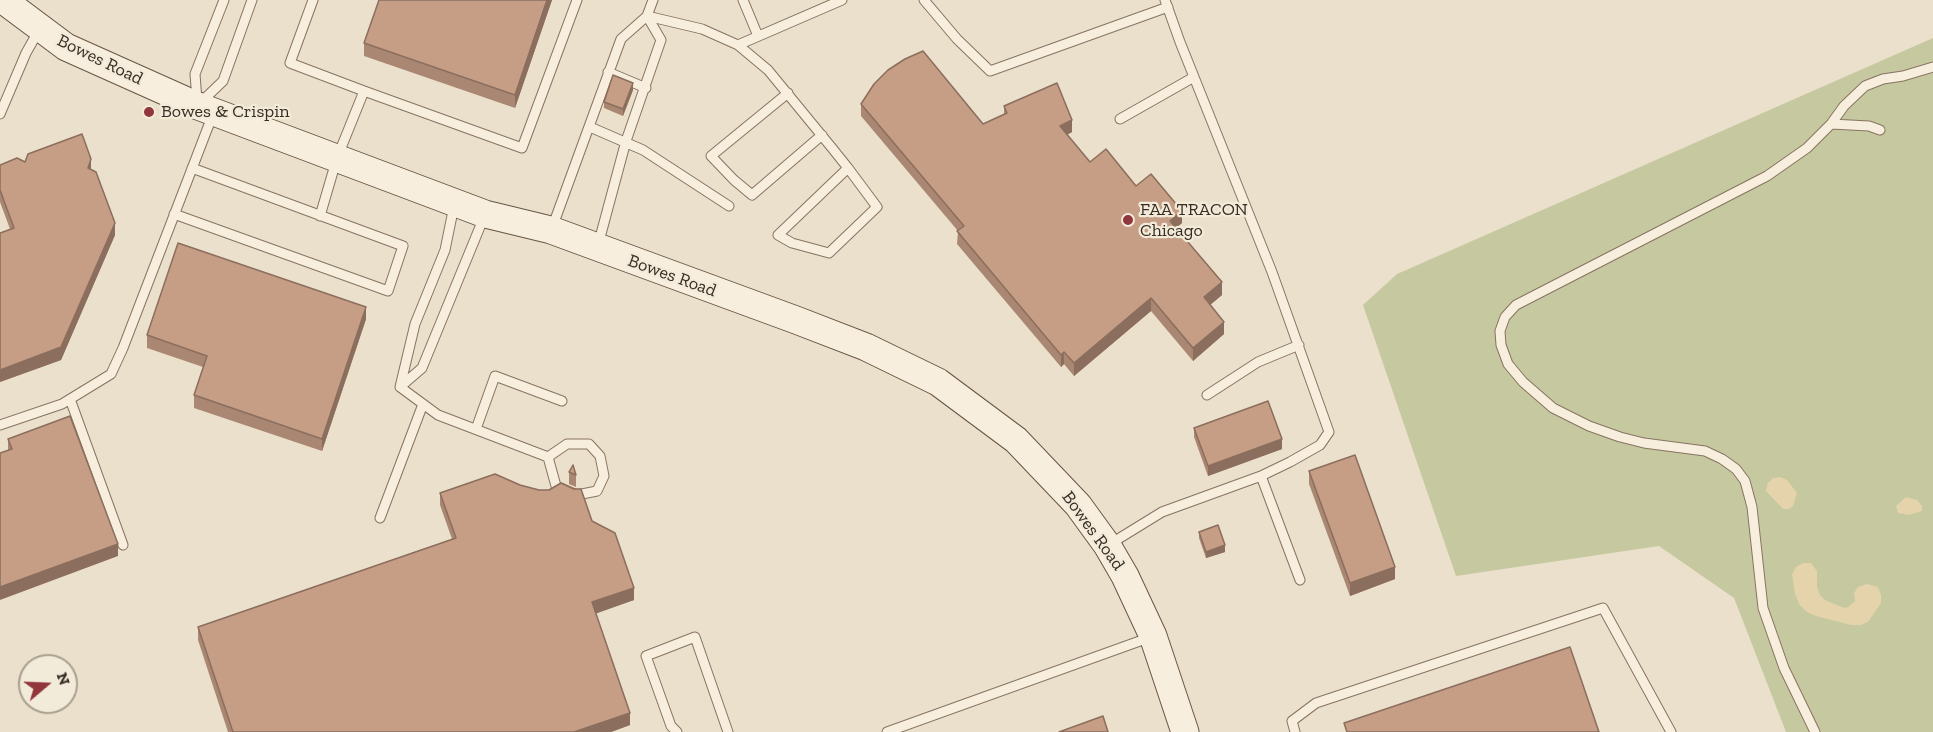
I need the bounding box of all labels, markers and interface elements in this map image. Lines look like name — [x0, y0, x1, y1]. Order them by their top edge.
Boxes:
street label: Bowes Road — [54, 30, 146, 90]
place label: Bowes & Crispin — [161, 101, 290, 123]
marker: Bowes & Crispin — [142, 105, 156, 119]
place label: FAA TRACON Chicago — [1140, 199, 1248, 242]
marker: FAA TRACON Chicago — [1121, 213, 1135, 227]
street label: Bowes Road — [625, 250, 719, 302]
street label: Bowes Road — [1057, 487, 1129, 575]
north arrow — [18, 654, 78, 714]
text: N — [53, 670, 75, 687]

